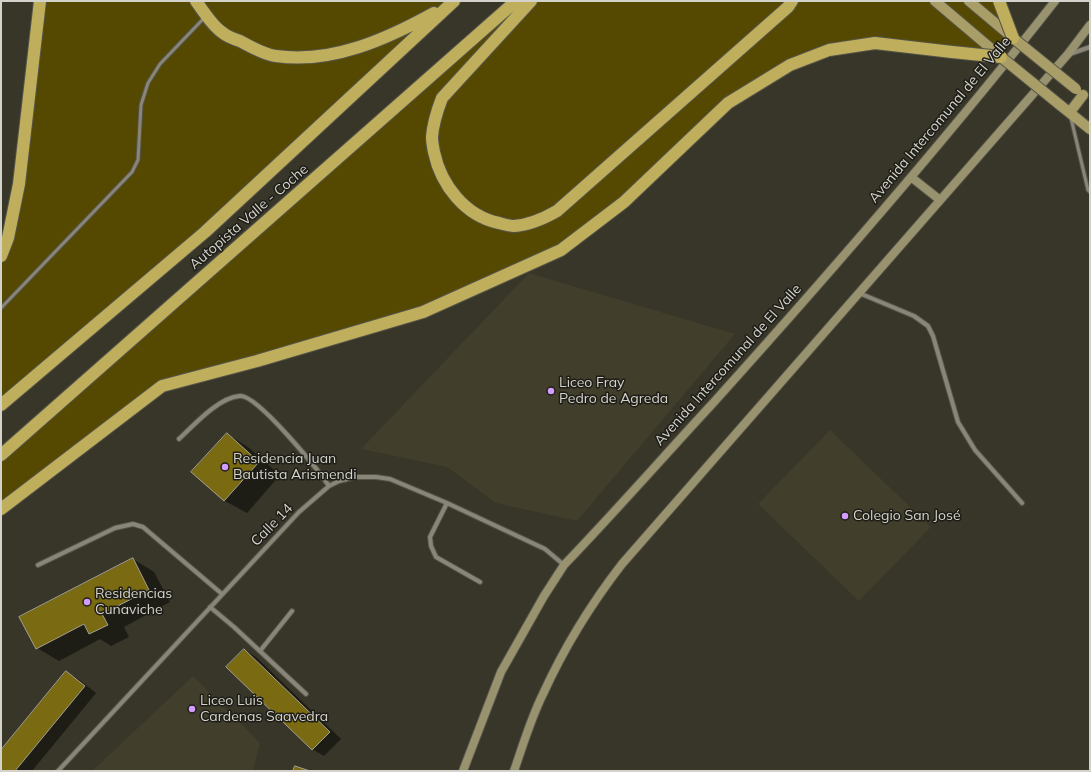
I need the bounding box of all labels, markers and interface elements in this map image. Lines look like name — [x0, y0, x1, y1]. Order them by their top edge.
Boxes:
street label: Avenida Intercomunal de El Valle — [866, 34, 1014, 206]
street label: Autopista Valle - Coche — [186, 161, 312, 273]
street label: Avenida Intercomunal de El Valle — [651, 281, 805, 449]
place label: Liceo Fray Pedro de Agreda — [559, 375, 668, 408]
marker: Liceo Fray Pedro de Agreda — [546, 386, 556, 396]
place label: Residencia Juan Bautista Arismendi — [233, 451, 357, 484]
marker: Residencia Juan Bautista Arismendi — [220, 462, 230, 472]
street label: Calle 14 — [248, 500, 296, 550]
place label: Colegio San José — [853, 508, 961, 524]
marker: Colegio San José — [840, 511, 850, 521]
place label: Residencias Cunaviche — [95, 586, 172, 618]
marker: Residencias Cunaviche — [82, 597, 92, 607]
place label: Liceo Luis Cardenas Saavedra — [200, 693, 328, 726]
marker: Liceo Luis Cardenas Saavedra — [187, 704, 197, 714]

